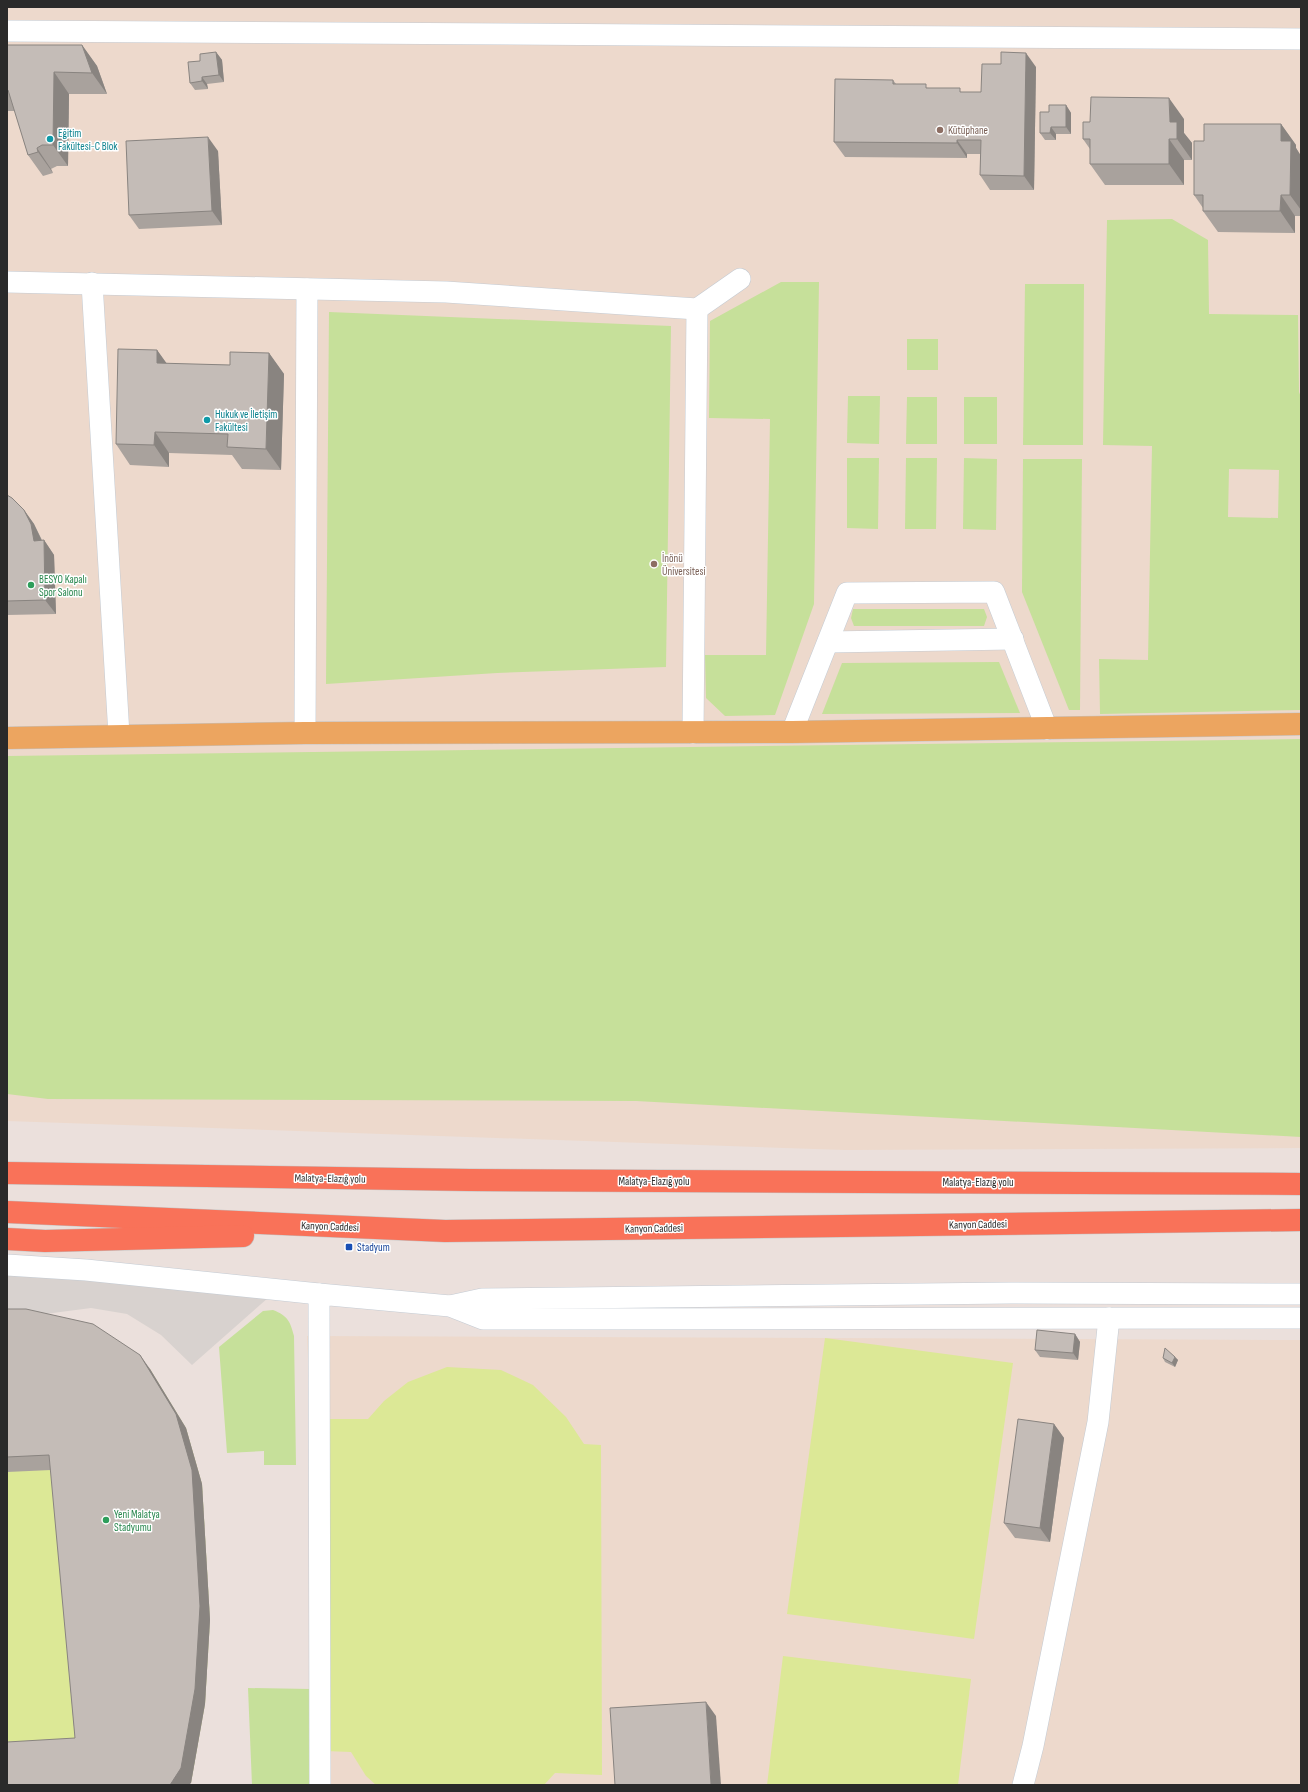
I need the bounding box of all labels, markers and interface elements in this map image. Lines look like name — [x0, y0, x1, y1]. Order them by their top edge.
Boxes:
place label: Kütüphane — [948, 124, 988, 137]
marker: Kütüphane — [935, 125, 945, 135]
place label: Eğitim Fakültesi-C Blok — [58, 127, 118, 153]
marker: Eğitim Fakültesi-C Blok — [45, 134, 55, 144]
place label: Hukuk ve İletişim Fakültesi — [215, 407, 277, 434]
marker: Hukuk ve İletişim Fakültesi — [202, 415, 212, 425]
place label: İnönü Üniversitesi — [662, 551, 705, 578]
marker: İnönü Üniversitesi — [649, 559, 659, 569]
place label: BESYO Kapalı Spor Salonu — [39, 573, 87, 599]
marker: BESYO Kapalı Spor Salonu — [26, 580, 36, 590]
street label: Malatya-Elazığ yolu — [294, 1171, 366, 1186]
street label: Malatya-Elazığ yolu — [618, 1175, 690, 1188]
street label: Malatya-Elazığ yolu — [942, 1176, 1014, 1189]
street label: Kanyon Caddesi — [949, 1217, 1007, 1232]
street label: Kanyon Caddesi — [301, 1219, 359, 1234]
street label: Kanyon Caddesi — [625, 1221, 683, 1236]
place label: Stadyum — [357, 1241, 390, 1254]
marker: Stadyum — [344, 1242, 354, 1252]
place label: Yeni Malatya Stadyumu — [114, 1508, 160, 1534]
marker: Yeni Malatya Stadyumu — [101, 1515, 111, 1525]

